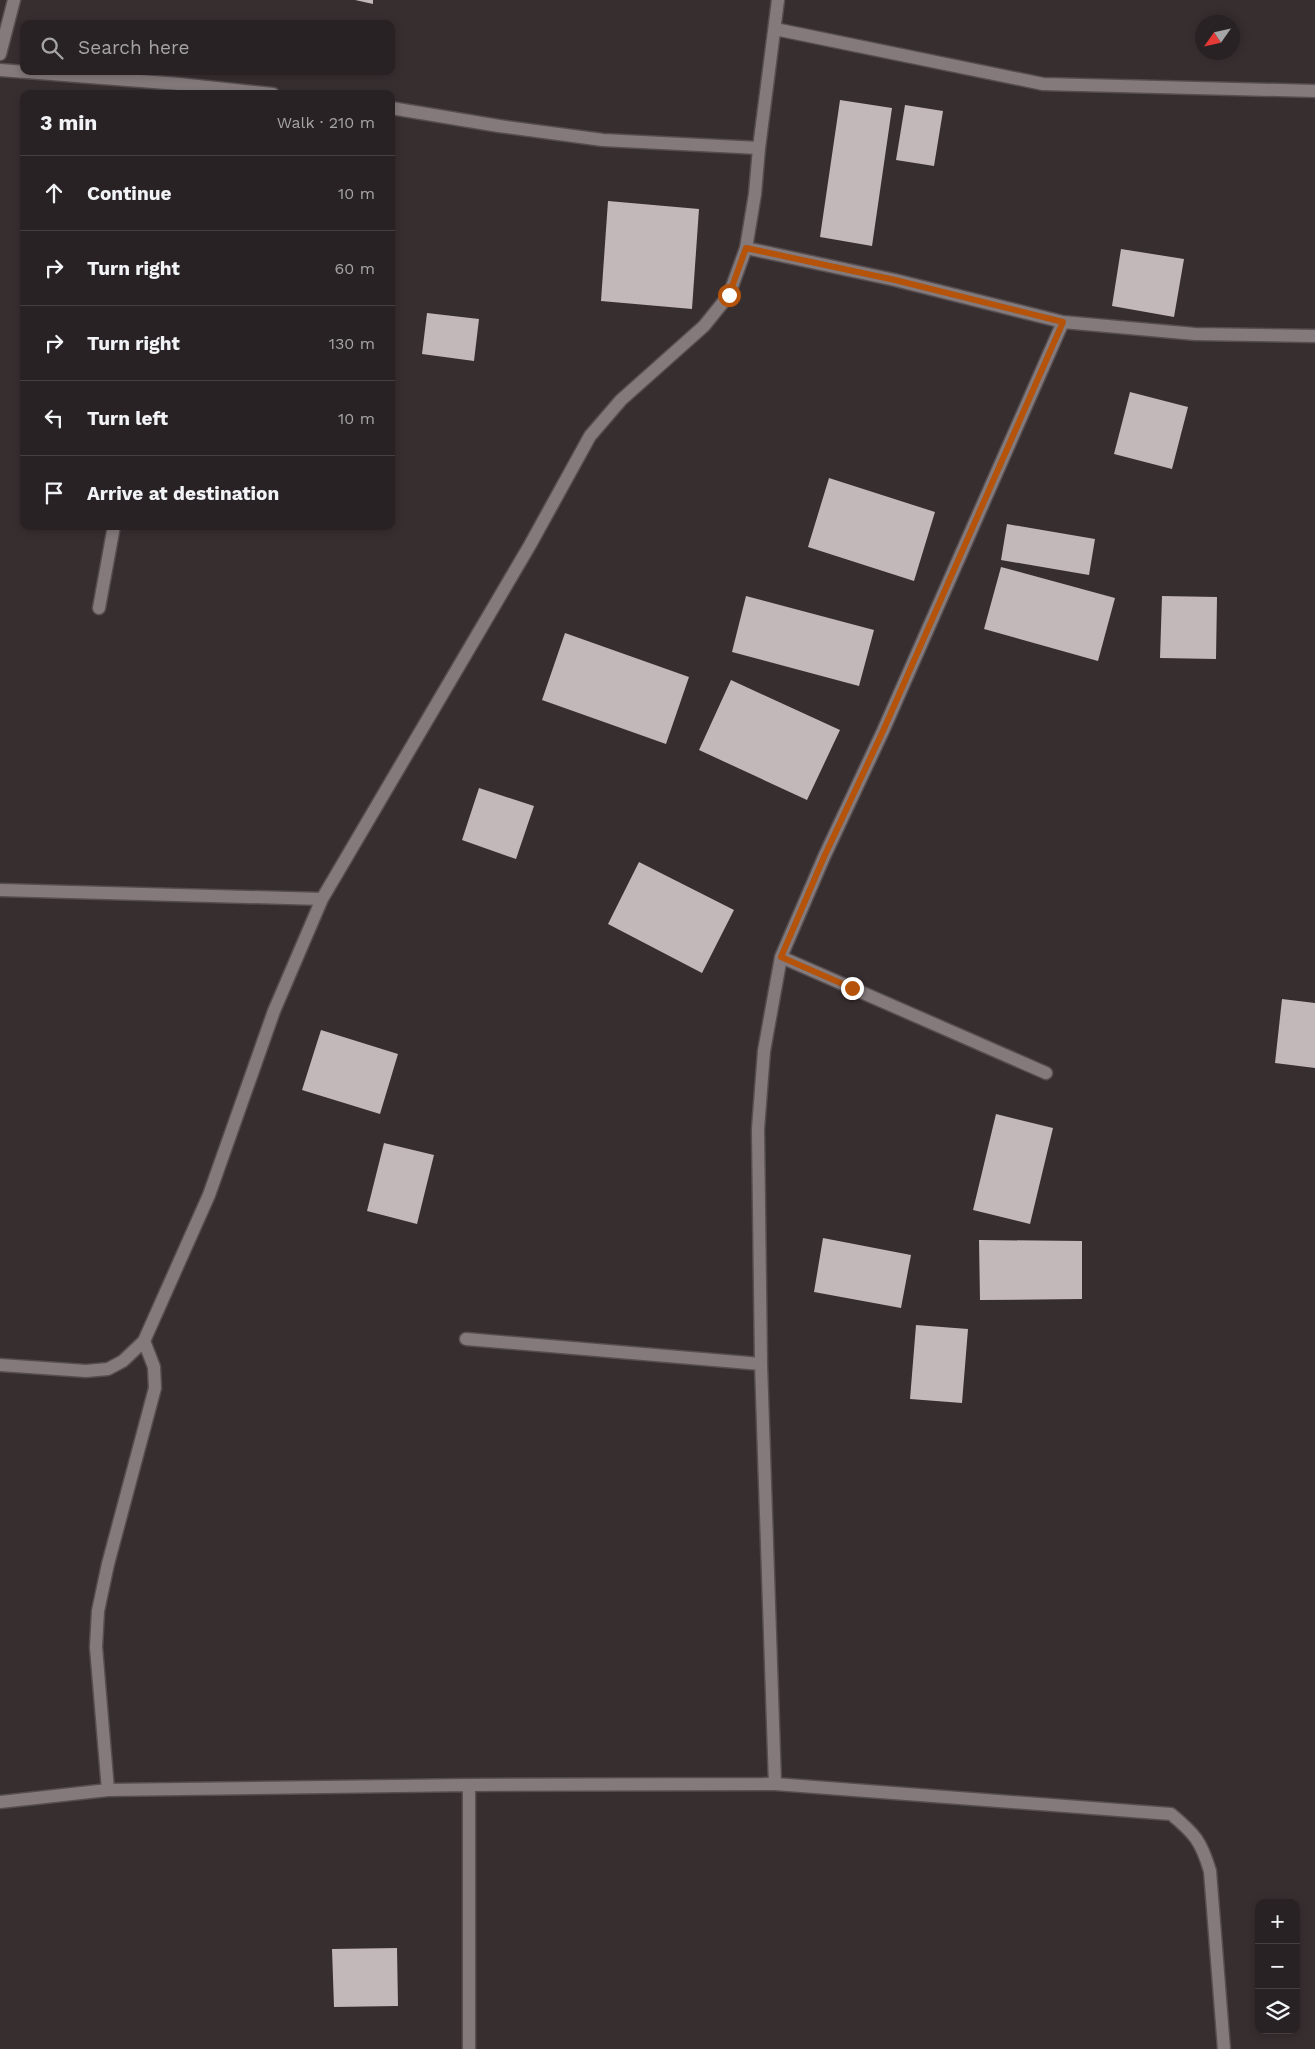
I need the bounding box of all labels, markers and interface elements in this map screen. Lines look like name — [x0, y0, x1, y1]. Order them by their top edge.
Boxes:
north arrow — [1195, 15, 1240, 60]
search box — [20, 20, 395, 75]
icon: search — [38, 34, 66, 62]
text: Search here — [78, 36, 189, 59]
text: 3 min — [40, 110, 97, 135]
text: Walk · 210 m — [277, 113, 375, 132]
icon: ahead — [40, 179, 68, 207]
text: Continue — [87, 182, 171, 205]
text: 10 m — [338, 184, 375, 203]
icon: right — [40, 254, 68, 282]
text: Turn right — [87, 257, 180, 280]
text: 60 m — [335, 259, 375, 278]
route start — [718, 284, 741, 307]
icon: right — [40, 329, 68, 357]
text: Turn right — [87, 332, 180, 355]
text: 130 m — [329, 334, 375, 353]
icon: left — [40, 404, 68, 432]
text: Turn left — [87, 407, 168, 430]
text: 10 m — [338, 409, 375, 428]
icon: arrive — [40, 479, 68, 507]
text: Arrive at destination — [87, 482, 279, 505]
route end — [841, 977, 864, 1000]
map controls — [1255, 1899, 1300, 2034]
button: + — [1255, 1899, 1300, 1944]
button: − — [1255, 1944, 1300, 1989]
button: layers — [1255, 1989, 1300, 2034]

